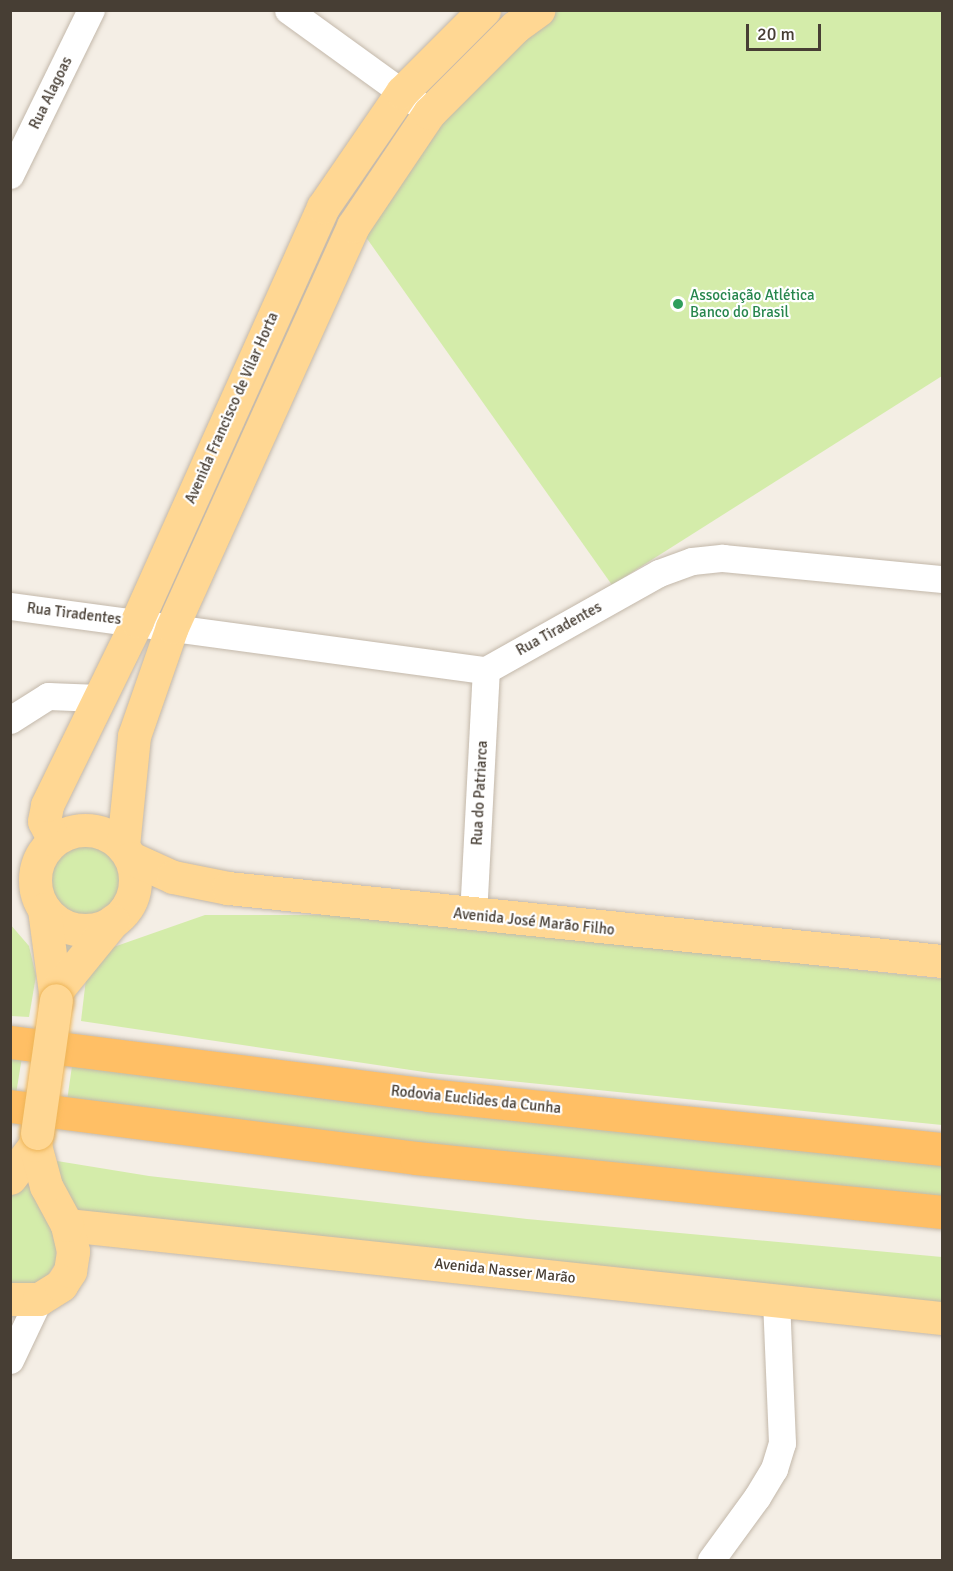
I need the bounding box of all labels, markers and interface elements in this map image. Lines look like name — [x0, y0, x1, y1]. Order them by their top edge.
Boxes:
scale bar — [749, 12, 824, 50]
text: 20 m — [757, 23, 795, 45]
street label: Rua Alagoas — [26, 54, 76, 132]
place label: Associação Atlética Banco do Brasil — [690, 286, 815, 321]
marker: Associação Atlética Banco do Brasil — [671, 297, 685, 311]
street label: Avenida Francisco de Vilar Horta — [182, 309, 282, 507]
street label: Rua Tiradentes — [513, 598, 605, 660]
street label: Rua Tiradentes — [26, 599, 122, 629]
street label: Rua do Patriarca — [468, 740, 492, 846]
street label: Avenida José Marão Filho — [452, 905, 616, 939]
street label: Rodovia Euclides da Cunha — [390, 1082, 562, 1118]
street label: Avenida Nasser Marão — [434, 1255, 576, 1287]

